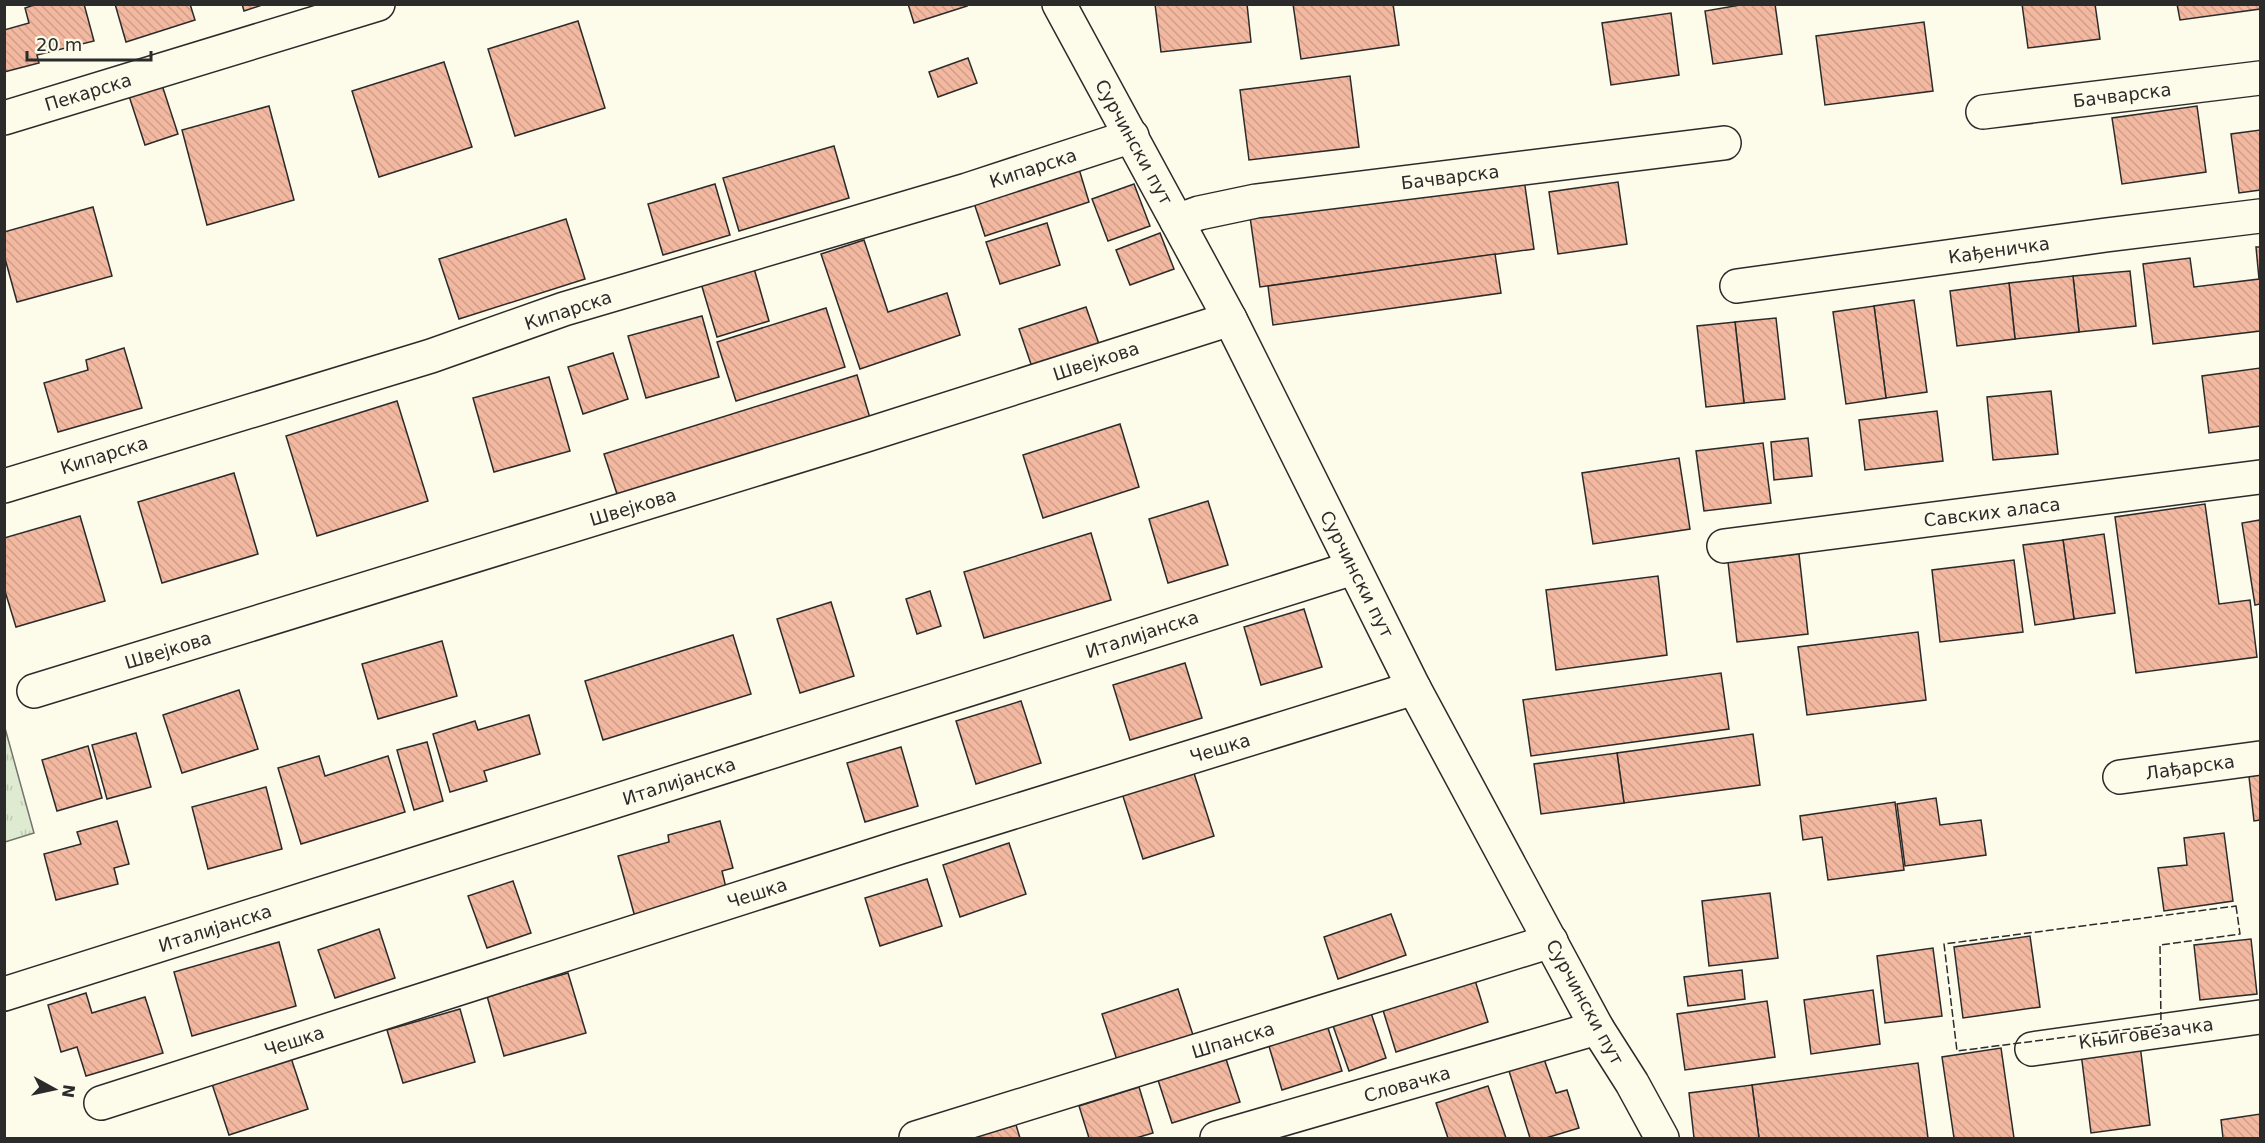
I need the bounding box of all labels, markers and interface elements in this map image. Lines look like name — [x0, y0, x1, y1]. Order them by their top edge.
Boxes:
scale bar — [27, 24, 152, 62]
text: 20 m — [36, 34, 82, 55]
street label: Пекарска — [42, 69, 134, 115]
street label: Сурчински пут — [1091, 76, 1177, 208]
street label: Бачварска — [2072, 79, 2172, 111]
street label: Кипарска — [987, 144, 1079, 192]
street label: Бачварска — [1400, 161, 1500, 193]
street label: Кађеничка — [1947, 232, 2051, 268]
street label: Кипарска — [522, 286, 614, 334]
street label: Швејкова — [1050, 337, 1142, 385]
street label: Кипарска — [58, 432, 150, 478]
street label: Швејкова — [587, 484, 679, 530]
street label: Савских аласа — [1922, 493, 2062, 531]
street label: Сурчински пут — [1316, 507, 1398, 641]
street label: Италијанска — [1083, 606, 1201, 662]
street label: Швејкова — [122, 627, 214, 673]
street label: Чешка — [1187, 729, 1253, 767]
street label: Лађарска — [2144, 750, 2236, 784]
street label: Италијанска — [620, 753, 738, 809]
street label: Чешка — [724, 873, 790, 913]
street label: Италијанска — [156, 900, 274, 956]
street label: Сурчински пут — [1542, 936, 1628, 1068]
street label: Књиговезачка — [2077, 1013, 2215, 1053]
street label: Шпанска — [1189, 1017, 1277, 1063]
street label: Чешка — [261, 1021, 327, 1061]
north arrow — [24, 1059, 84, 1119]
street label: Словачка — [1361, 1062, 1453, 1106]
text: N — [58, 1083, 79, 1099]

